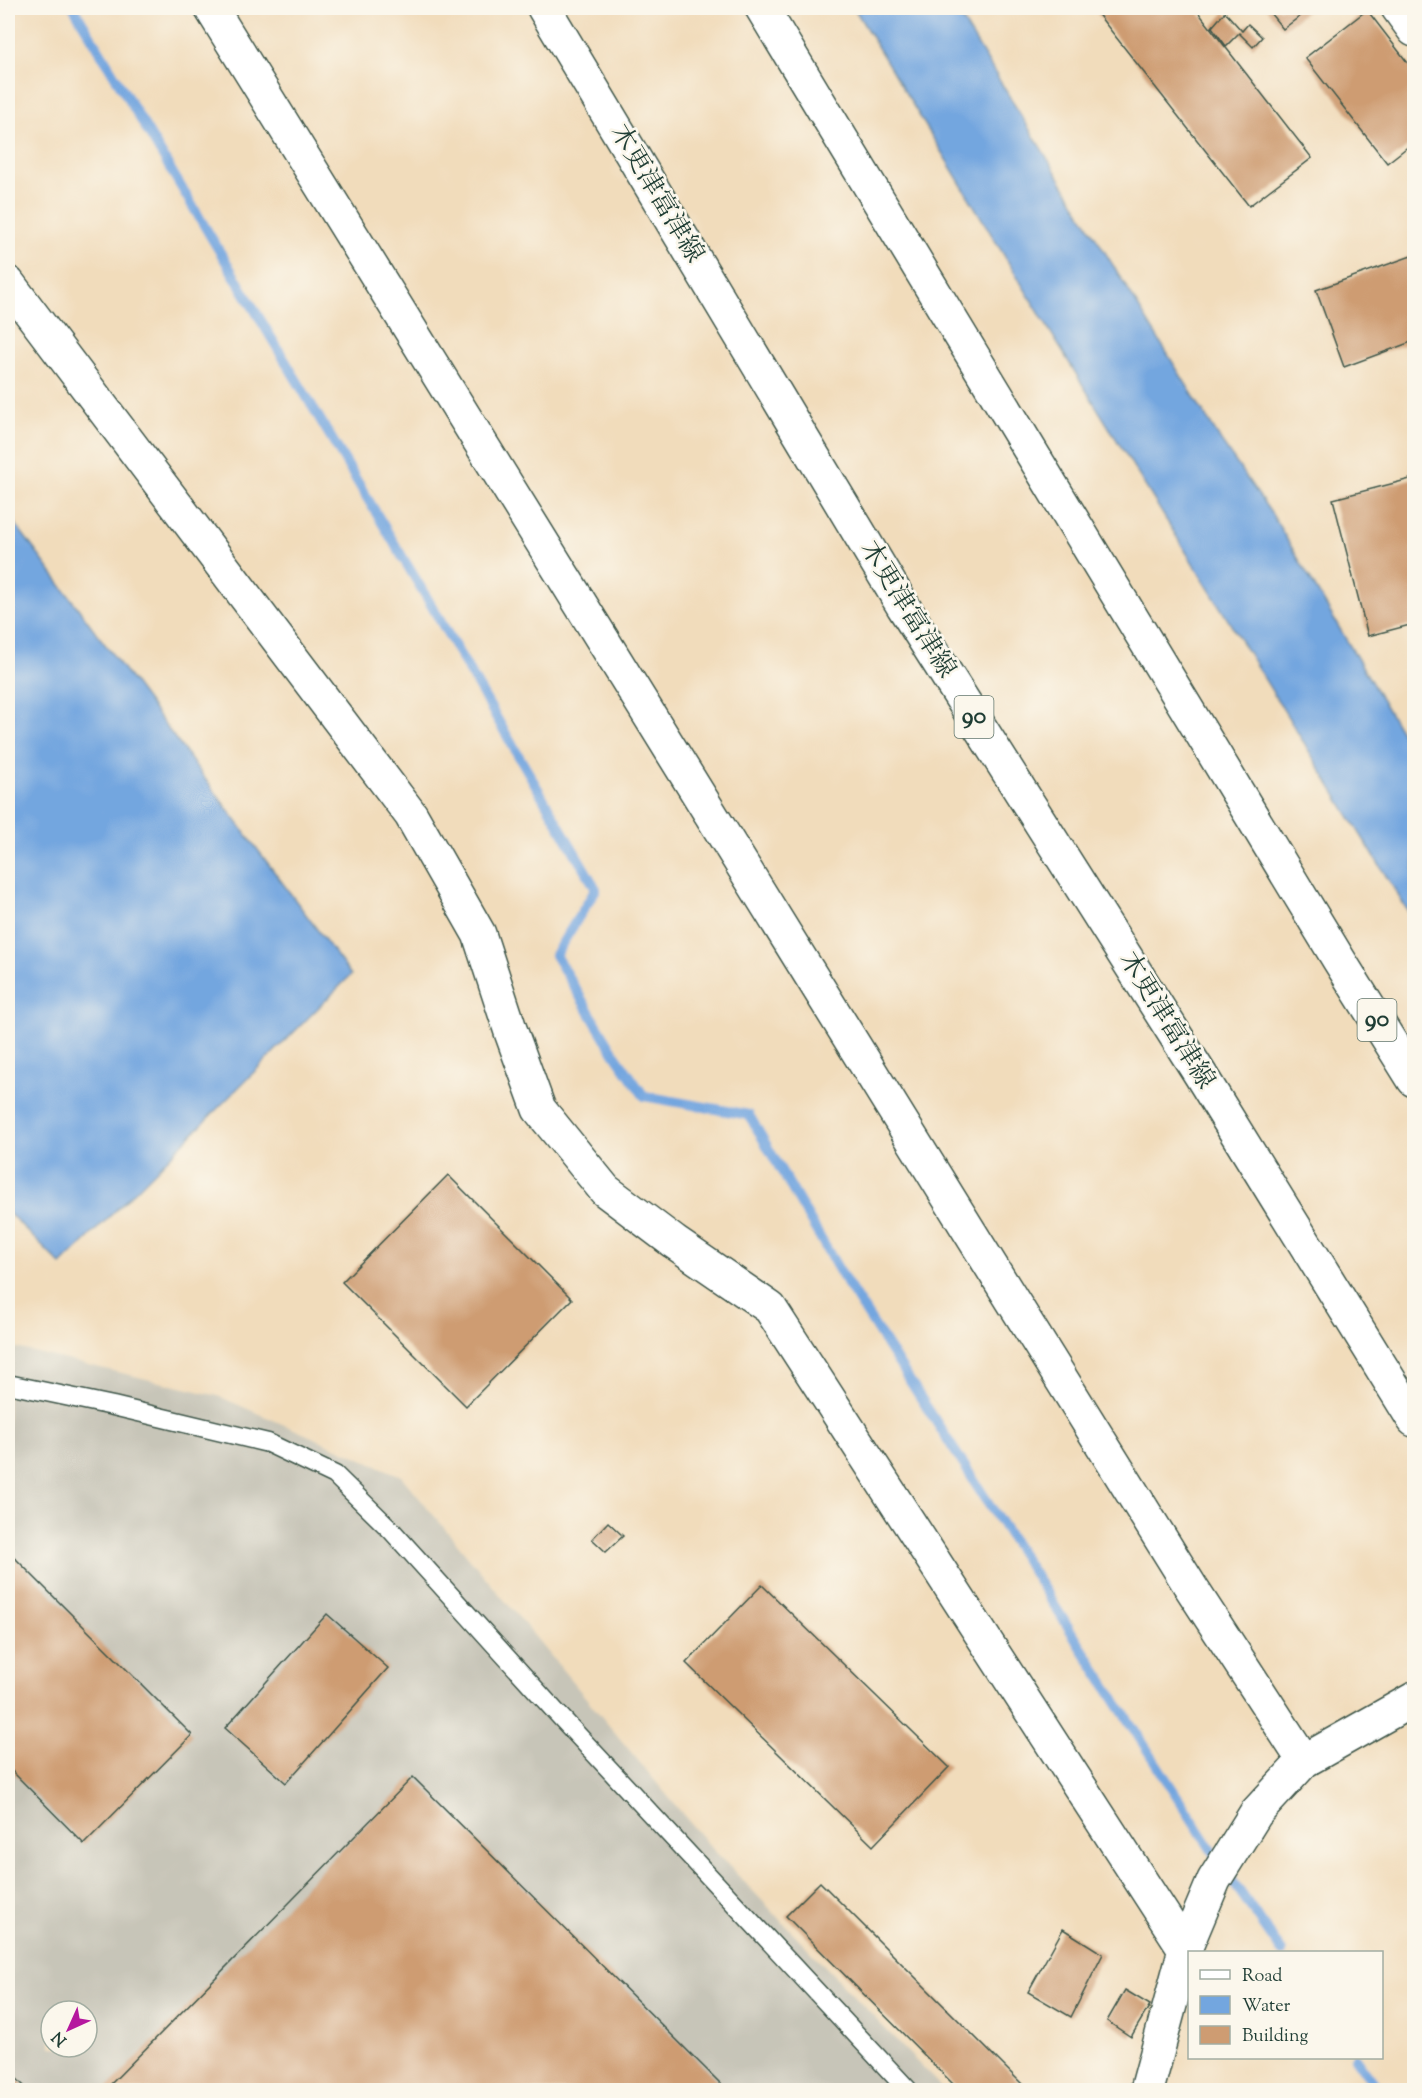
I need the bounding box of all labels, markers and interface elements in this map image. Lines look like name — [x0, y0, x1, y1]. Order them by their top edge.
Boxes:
street label: 木更津富津線 — [600, 118, 712, 270]
street label: 木更津富津線 — [850, 534, 964, 686]
road number: 90 — [954, 696, 994, 738]
street label: 木更津富津線 — [1109, 945, 1223, 1097]
road number: 90 — [1358, 999, 1396, 1041]
legend — [1188, 1951, 1383, 2059]
text: Road — [1242, 1964, 1282, 1990]
text: Water — [1242, 1994, 1291, 2020]
north arrow — [39, 1999, 99, 2059]
text: Building — [1242, 2024, 1308, 2050]
text: N — [47, 2025, 73, 2050]

